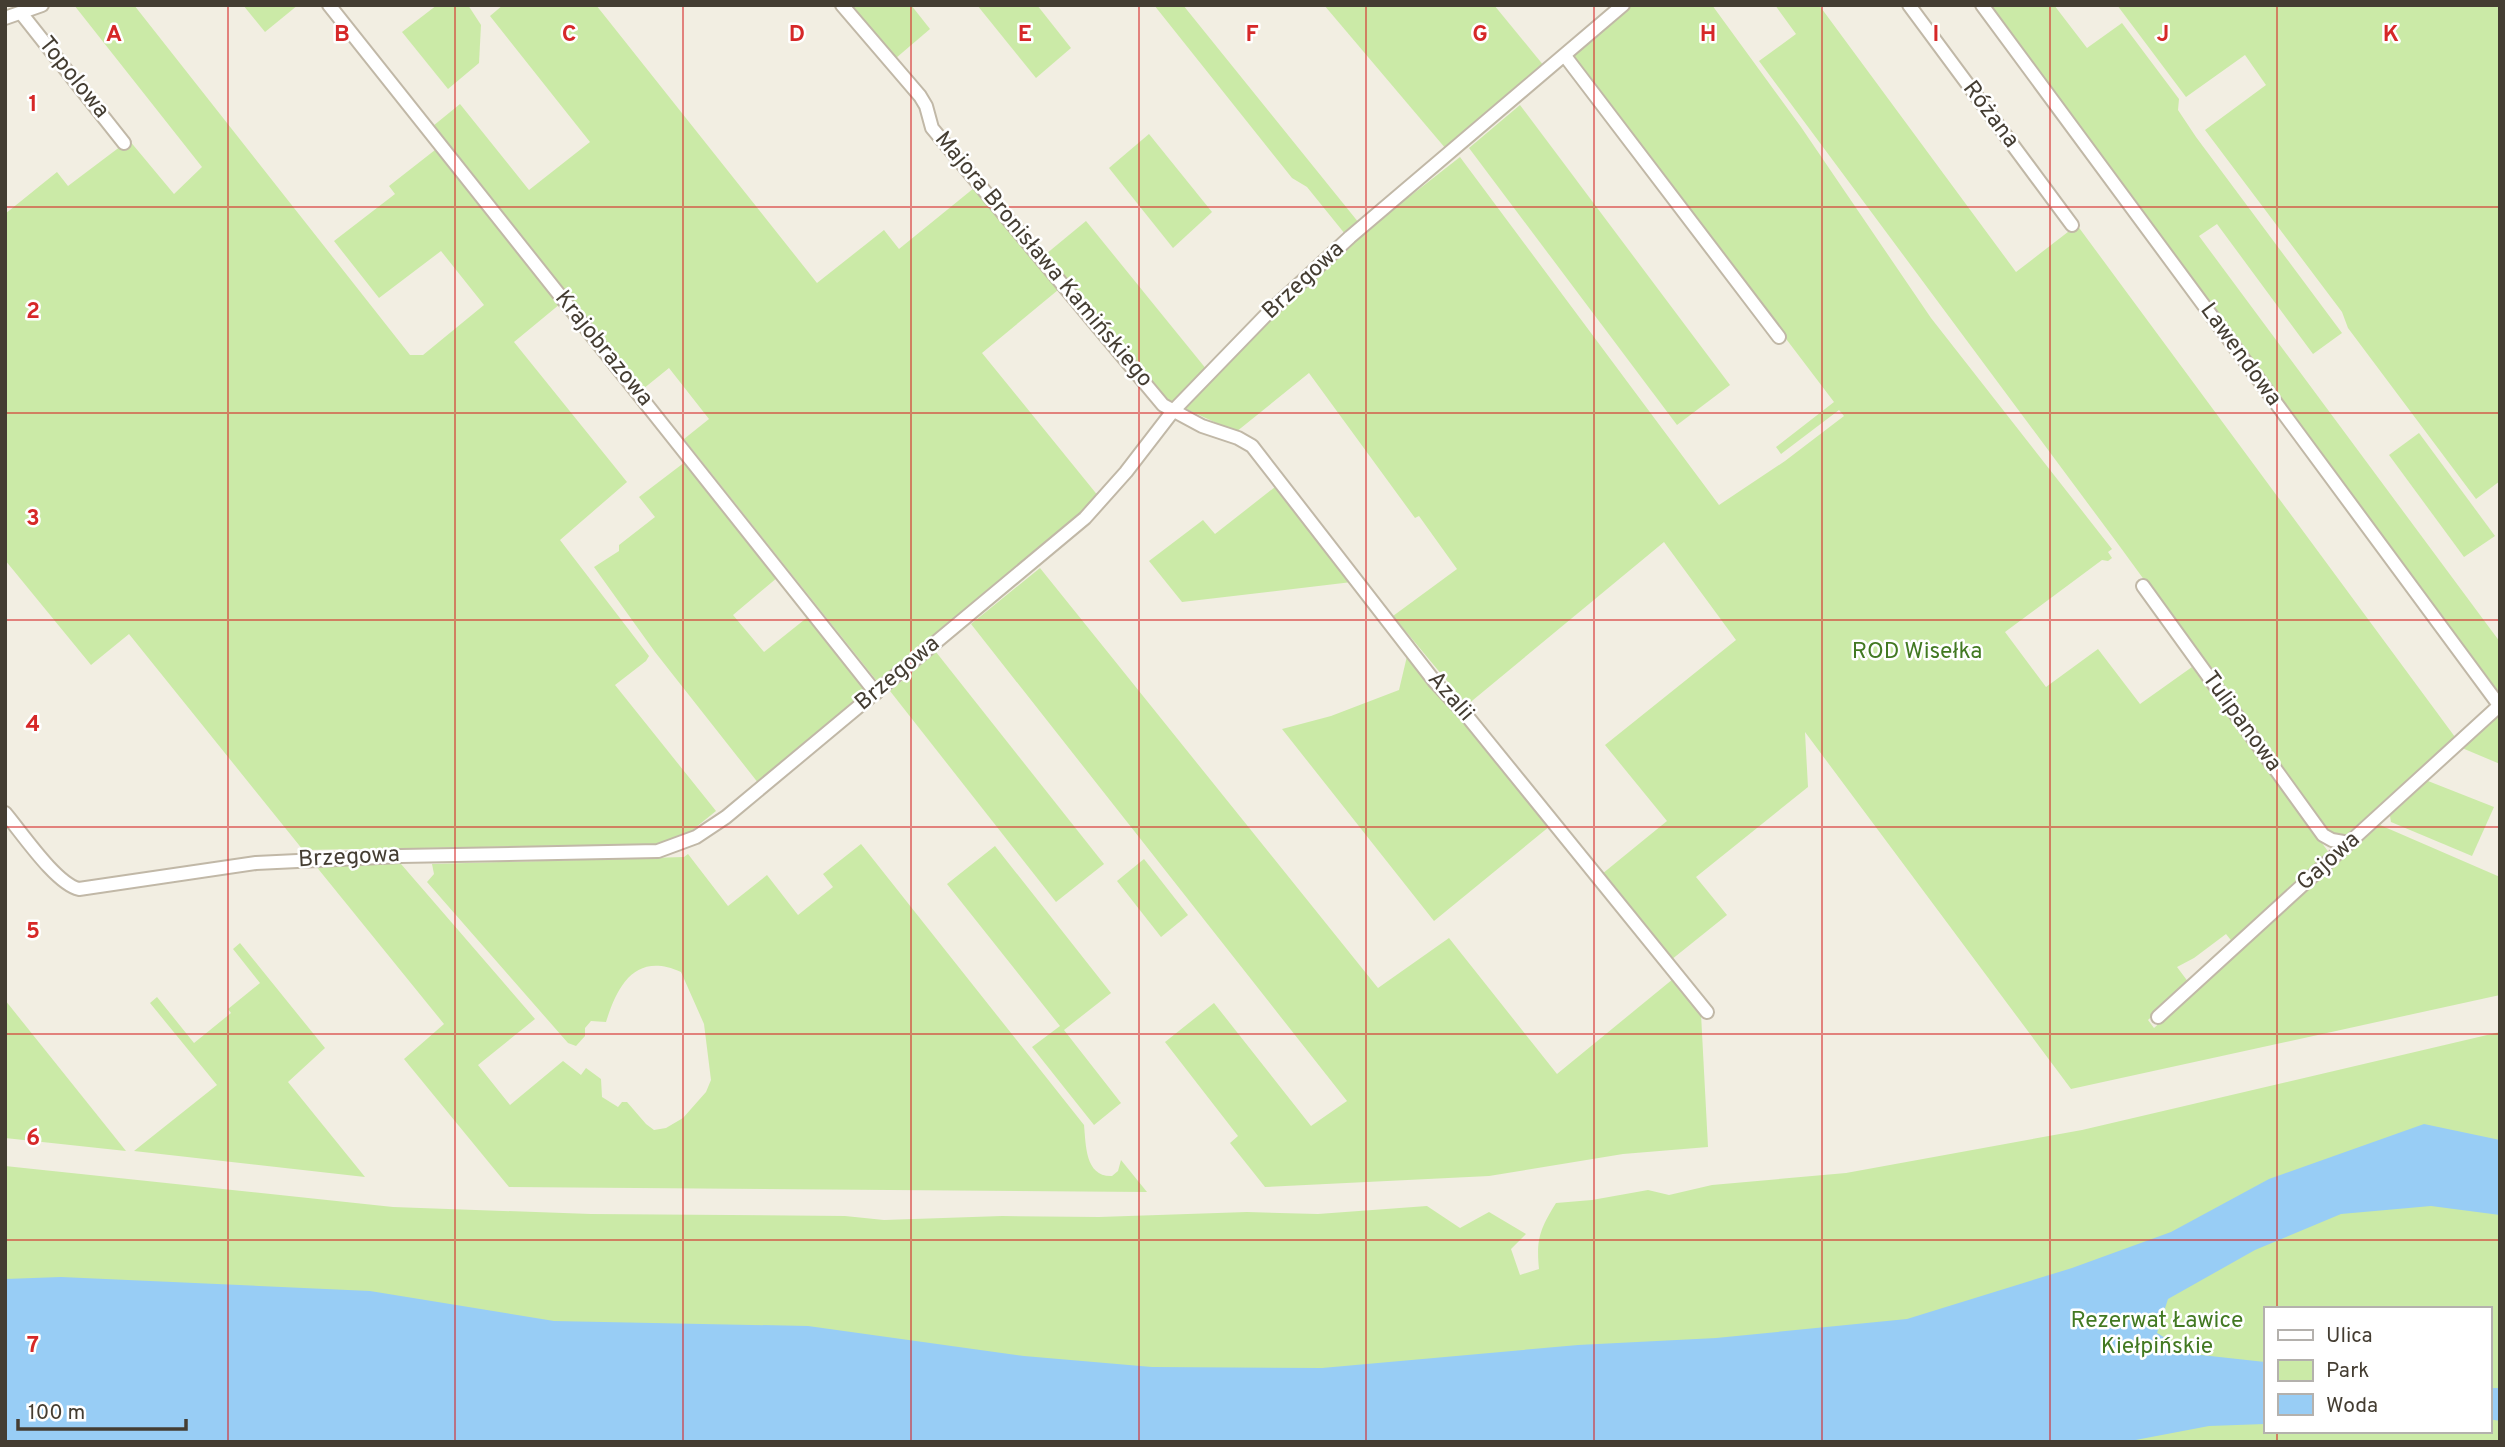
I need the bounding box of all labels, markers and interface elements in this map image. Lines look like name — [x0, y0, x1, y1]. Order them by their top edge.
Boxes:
text: A — [106, 21, 122, 50]
text: B — [334, 21, 350, 50]
text: C — [562, 21, 576, 50]
text: D — [789, 21, 805, 50]
text: E — [1018, 21, 1032, 50]
text: F — [1245, 21, 1259, 50]
text: G — [1472, 21, 1488, 50]
text: H — [1700, 21, 1716, 50]
text: I — [1933, 21, 1939, 50]
text: J — [2157, 21, 2169, 50]
text: K — [2383, 21, 2399, 50]
street label: Topolowa — [31, 31, 115, 125]
street label: Różana — [1955, 76, 2025, 154]
text: 1 — [28, 91, 38, 120]
street label: Majora Bronisława Kamińskiego — [927, 126, 1159, 394]
street label: Brzegowa — [1257, 236, 1351, 326]
street label: Krajobrazowa — [547, 285, 659, 413]
text: 2 — [26, 298, 40, 327]
street label: Lawendowa — [2193, 298, 2287, 412]
text: 3 — [26, 505, 40, 534]
street label: Brzegowa — [850, 630, 946, 718]
park label: ROD Wisełka — [1852, 638, 1982, 667]
street label: Azalii — [1420, 666, 1480, 728]
street label: Tulipanowa — [2195, 666, 2287, 778]
text: 4 — [26, 711, 40, 740]
street label: Gajowa — [2291, 826, 2367, 898]
street label: Brzegowa — [297, 841, 401, 875]
text: 5 — [26, 918, 40, 947]
text: 6 — [26, 1125, 40, 1154]
park label: Rezerwat Ławice Kiełpińskie — [2071, 1307, 2243, 1362]
legend — [2264, 1307, 2491, 1433]
text: Ulica — [2326, 1323, 2373, 1350]
text: 7 — [27, 1332, 39, 1361]
text: Park — [2326, 1358, 2369, 1385]
scale bar — [18, 1388, 186, 1432]
text: Woda — [2326, 1393, 2378, 1420]
text: 100 m — [28, 1400, 85, 1427]

